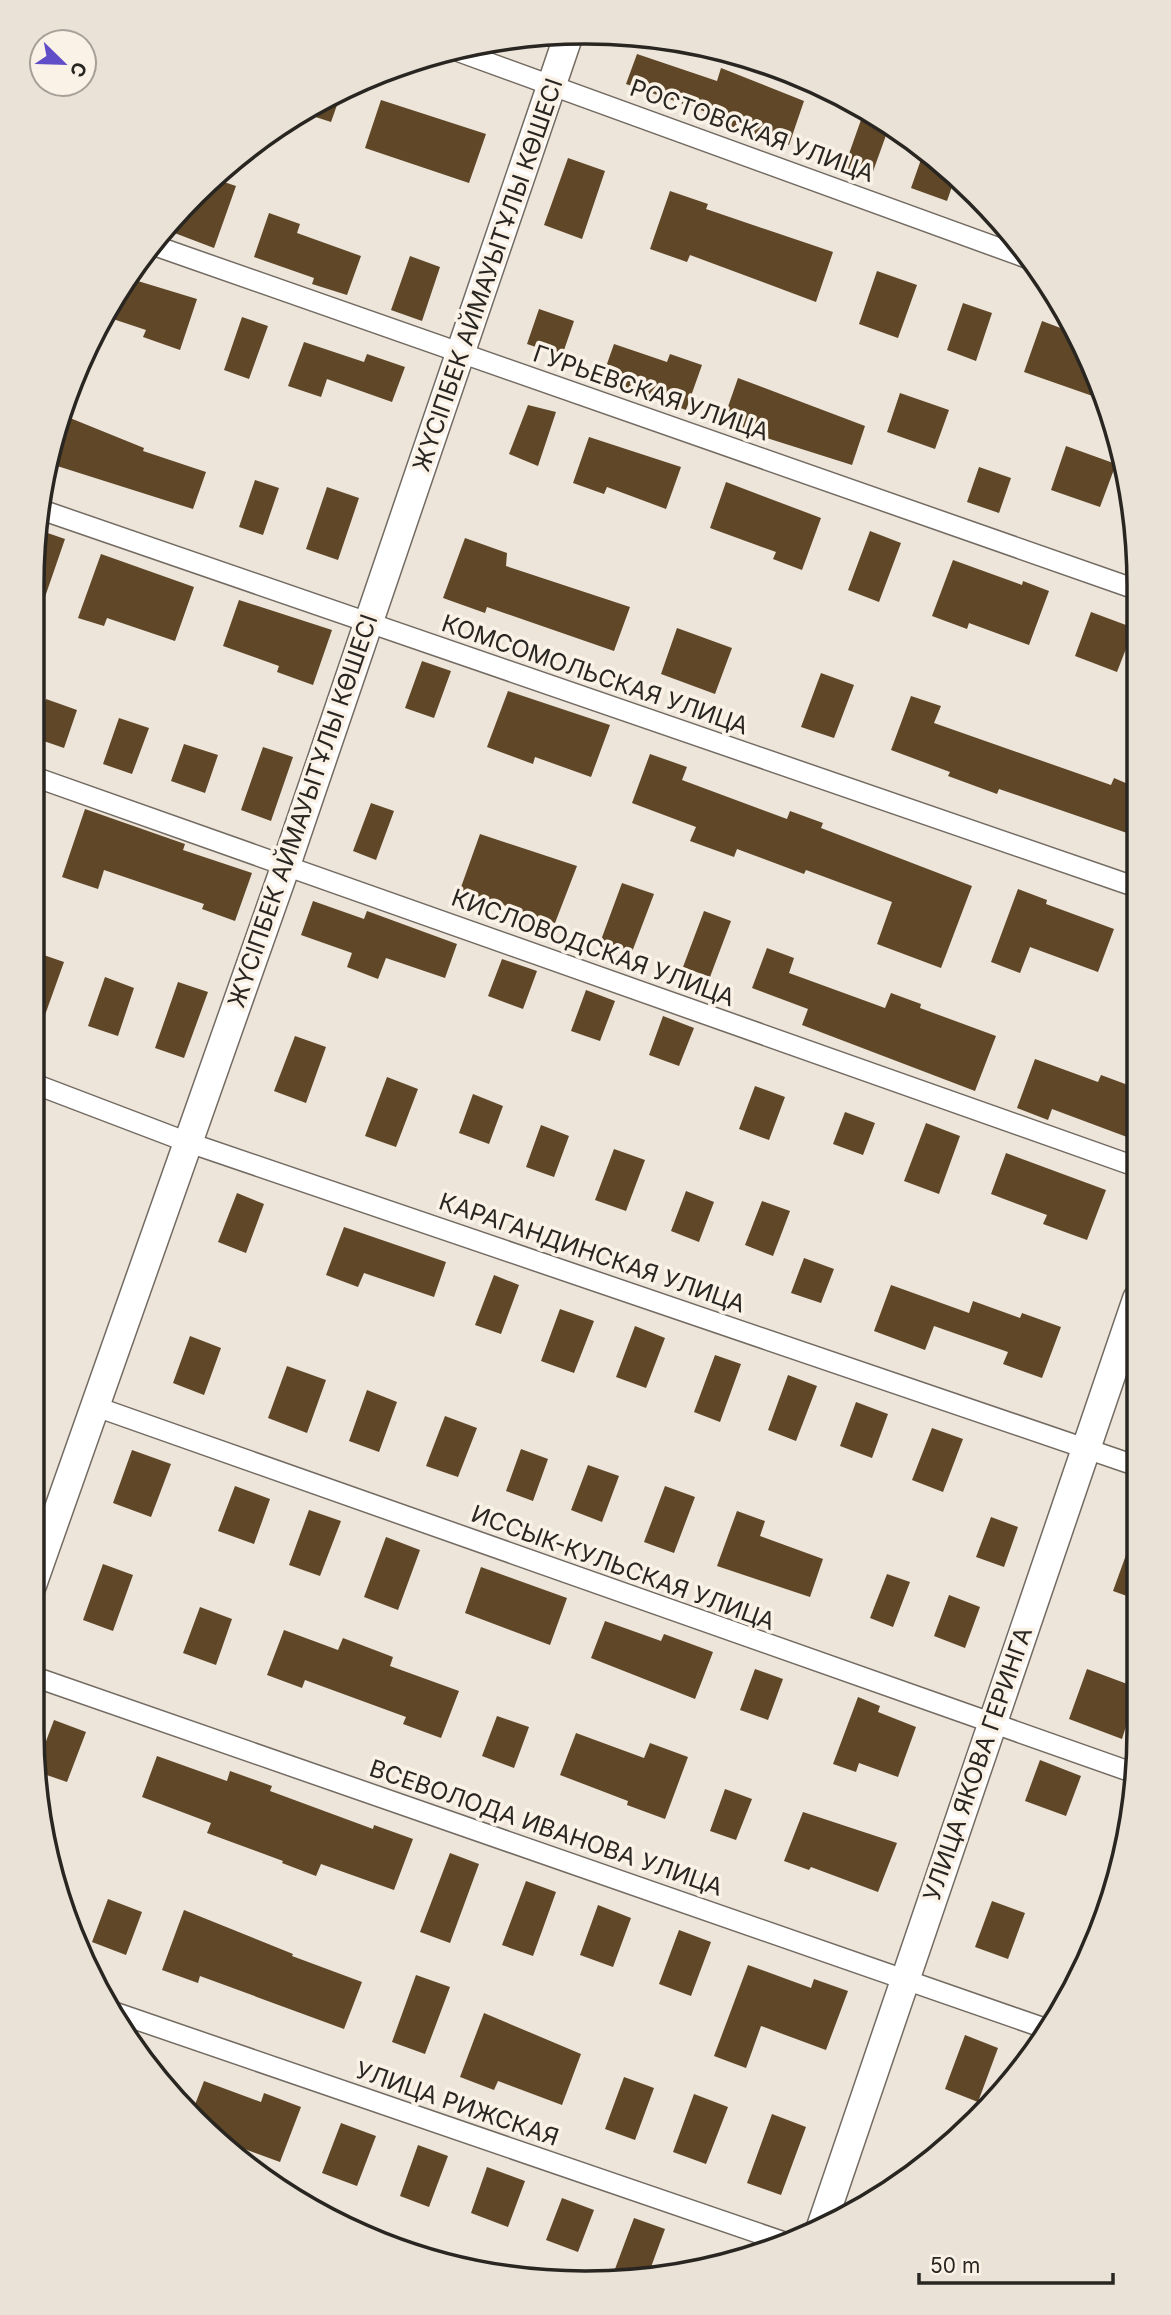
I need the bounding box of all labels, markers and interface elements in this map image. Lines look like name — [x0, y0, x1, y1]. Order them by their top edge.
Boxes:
north arrow — [28, 28, 98, 98]
text: С — [65, 58, 92, 80]
street label: РОСТОВСКАЯ УЛИЦА — [626, 73, 878, 188]
street label: ЖҮСІПБЕК АЙМАУЫТҰЛЫ КӨШЕСІ — [406, 74, 569, 475]
street label: ГУРЬЕВСКАЯ УЛИЦА — [529, 339, 773, 447]
street label: КОМСОМОЛЬСКАЯ УЛИЦА — [438, 608, 752, 741]
street label: ЖҮСІПБЕК АЙМАУЫТҰЛЫ КӨШЕСІ — [221, 610, 384, 1011]
street label: КИСЛОВОДСКАЯ УЛИЦА — [448, 883, 739, 1012]
street label: КАРАГАНДИНСКАЯ УЛИЦА — [435, 1186, 749, 1319]
street label: ИССЫК-КУЛЬСКАЯ УЛИЦА — [467, 1499, 779, 1636]
street label: УЛИЦА ЯКОВА ГЕРИНГА — [917, 1623, 1038, 1905]
street label: ВСЕВОЛОДА ИВАНОВА УЛИЦА — [366, 1753, 727, 1902]
street label: УЛИЦА РИЖСКАЯ — [352, 2055, 563, 2152]
scale bar — [919, 2242, 1113, 2286]
text: 50 m — [930, 2253, 980, 2278]

